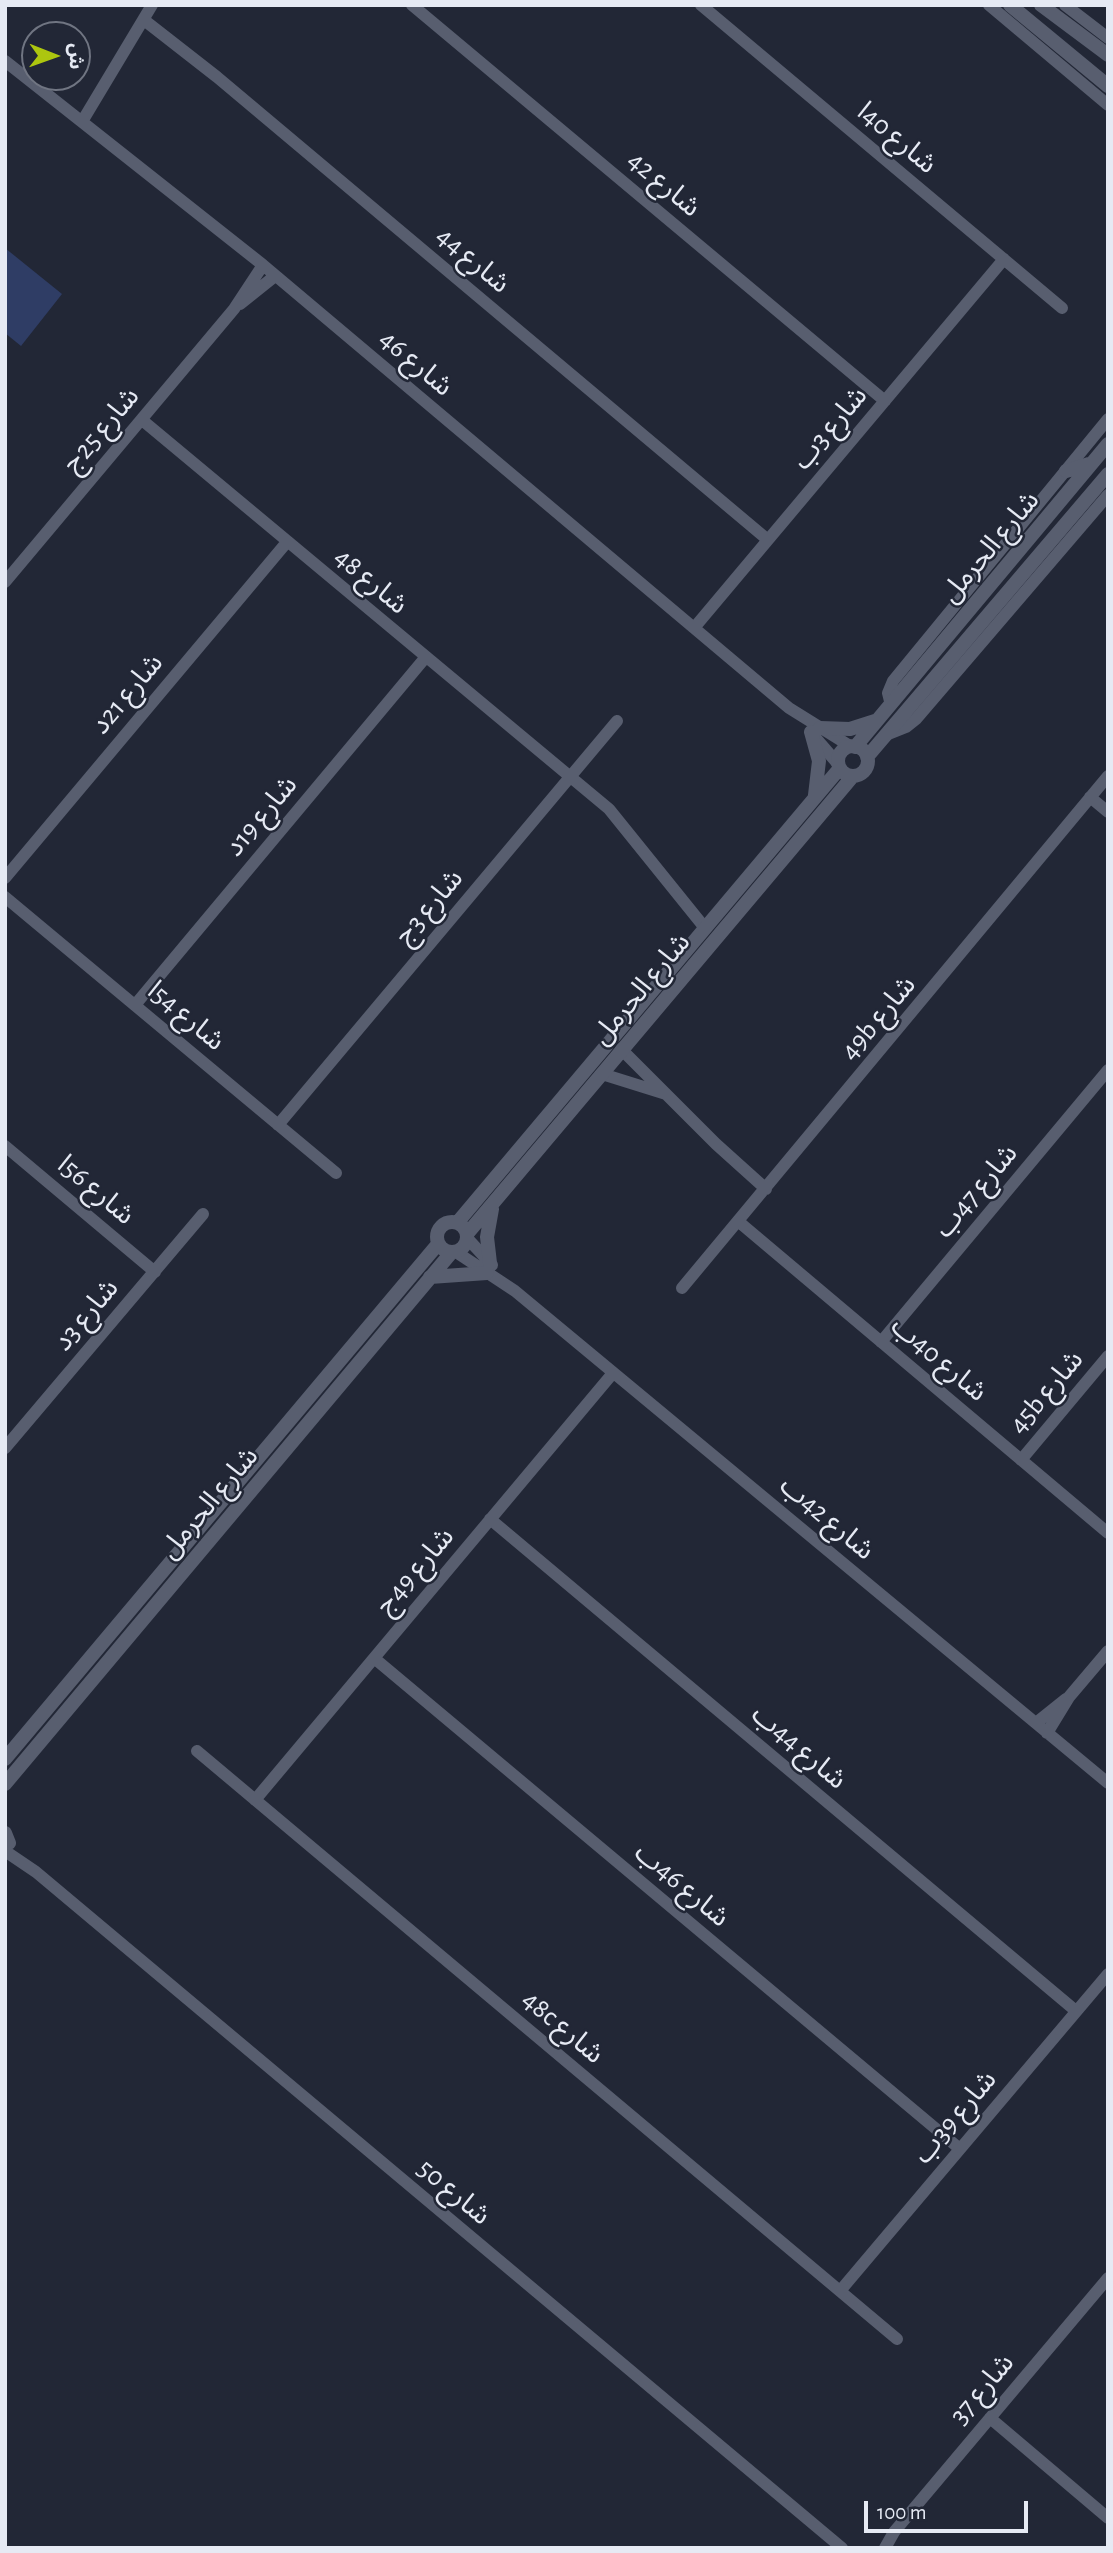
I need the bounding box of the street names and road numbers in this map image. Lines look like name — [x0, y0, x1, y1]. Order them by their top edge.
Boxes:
street label: شارع 40ا — [850, 95, 944, 181]
street label: شارع 42 — [620, 144, 708, 224]
street label: شارع 44 — [429, 219, 517, 301]
street label: شارع 46 — [372, 323, 460, 403]
street label: شارع 3ب — [785, 379, 875, 477]
street label: شارع 25ج — [56, 380, 146, 480]
street label: شارع الحرمل — [933, 484, 1047, 610]
street label: شارع 48 — [327, 541, 415, 621]
street label: شارع 21د — [84, 647, 170, 741]
street label: شارع 19د — [217, 769, 305, 863]
street label: شارع 3ج — [388, 862, 470, 952]
street label: شارع الحرمل — [584, 926, 698, 1052]
street label: 49b شارع — [833, 969, 923, 1067]
street label: شارع 54ا — [140, 974, 232, 1058]
street label: شارع 47ب — [927, 1137, 1025, 1245]
street label: شارع 56ا — [50, 1148, 142, 1232]
street label: شارع 3د — [46, 1272, 126, 1358]
street label: شارع 40ب — [884, 1309, 994, 1409]
street label: 45b شارع — [1001, 1343, 1091, 1441]
street label: شارع الحرمل — [152, 1440, 266, 1566]
street label: شارع 42ب — [773, 1469, 881, 1567]
street label: شارع 49ج — [369, 1520, 461, 1622]
street label: شارع 44ب — [745, 1698, 853, 1796]
street label: شارع 46ب — [628, 1836, 736, 1934]
street label: 48c شارع — [515, 1983, 611, 2071]
street label: شارع 39ب — [906, 2063, 1004, 2171]
street label: شارع 50 — [410, 2152, 498, 2232]
street label: شارع 37 — [943, 2347, 1021, 2431]

